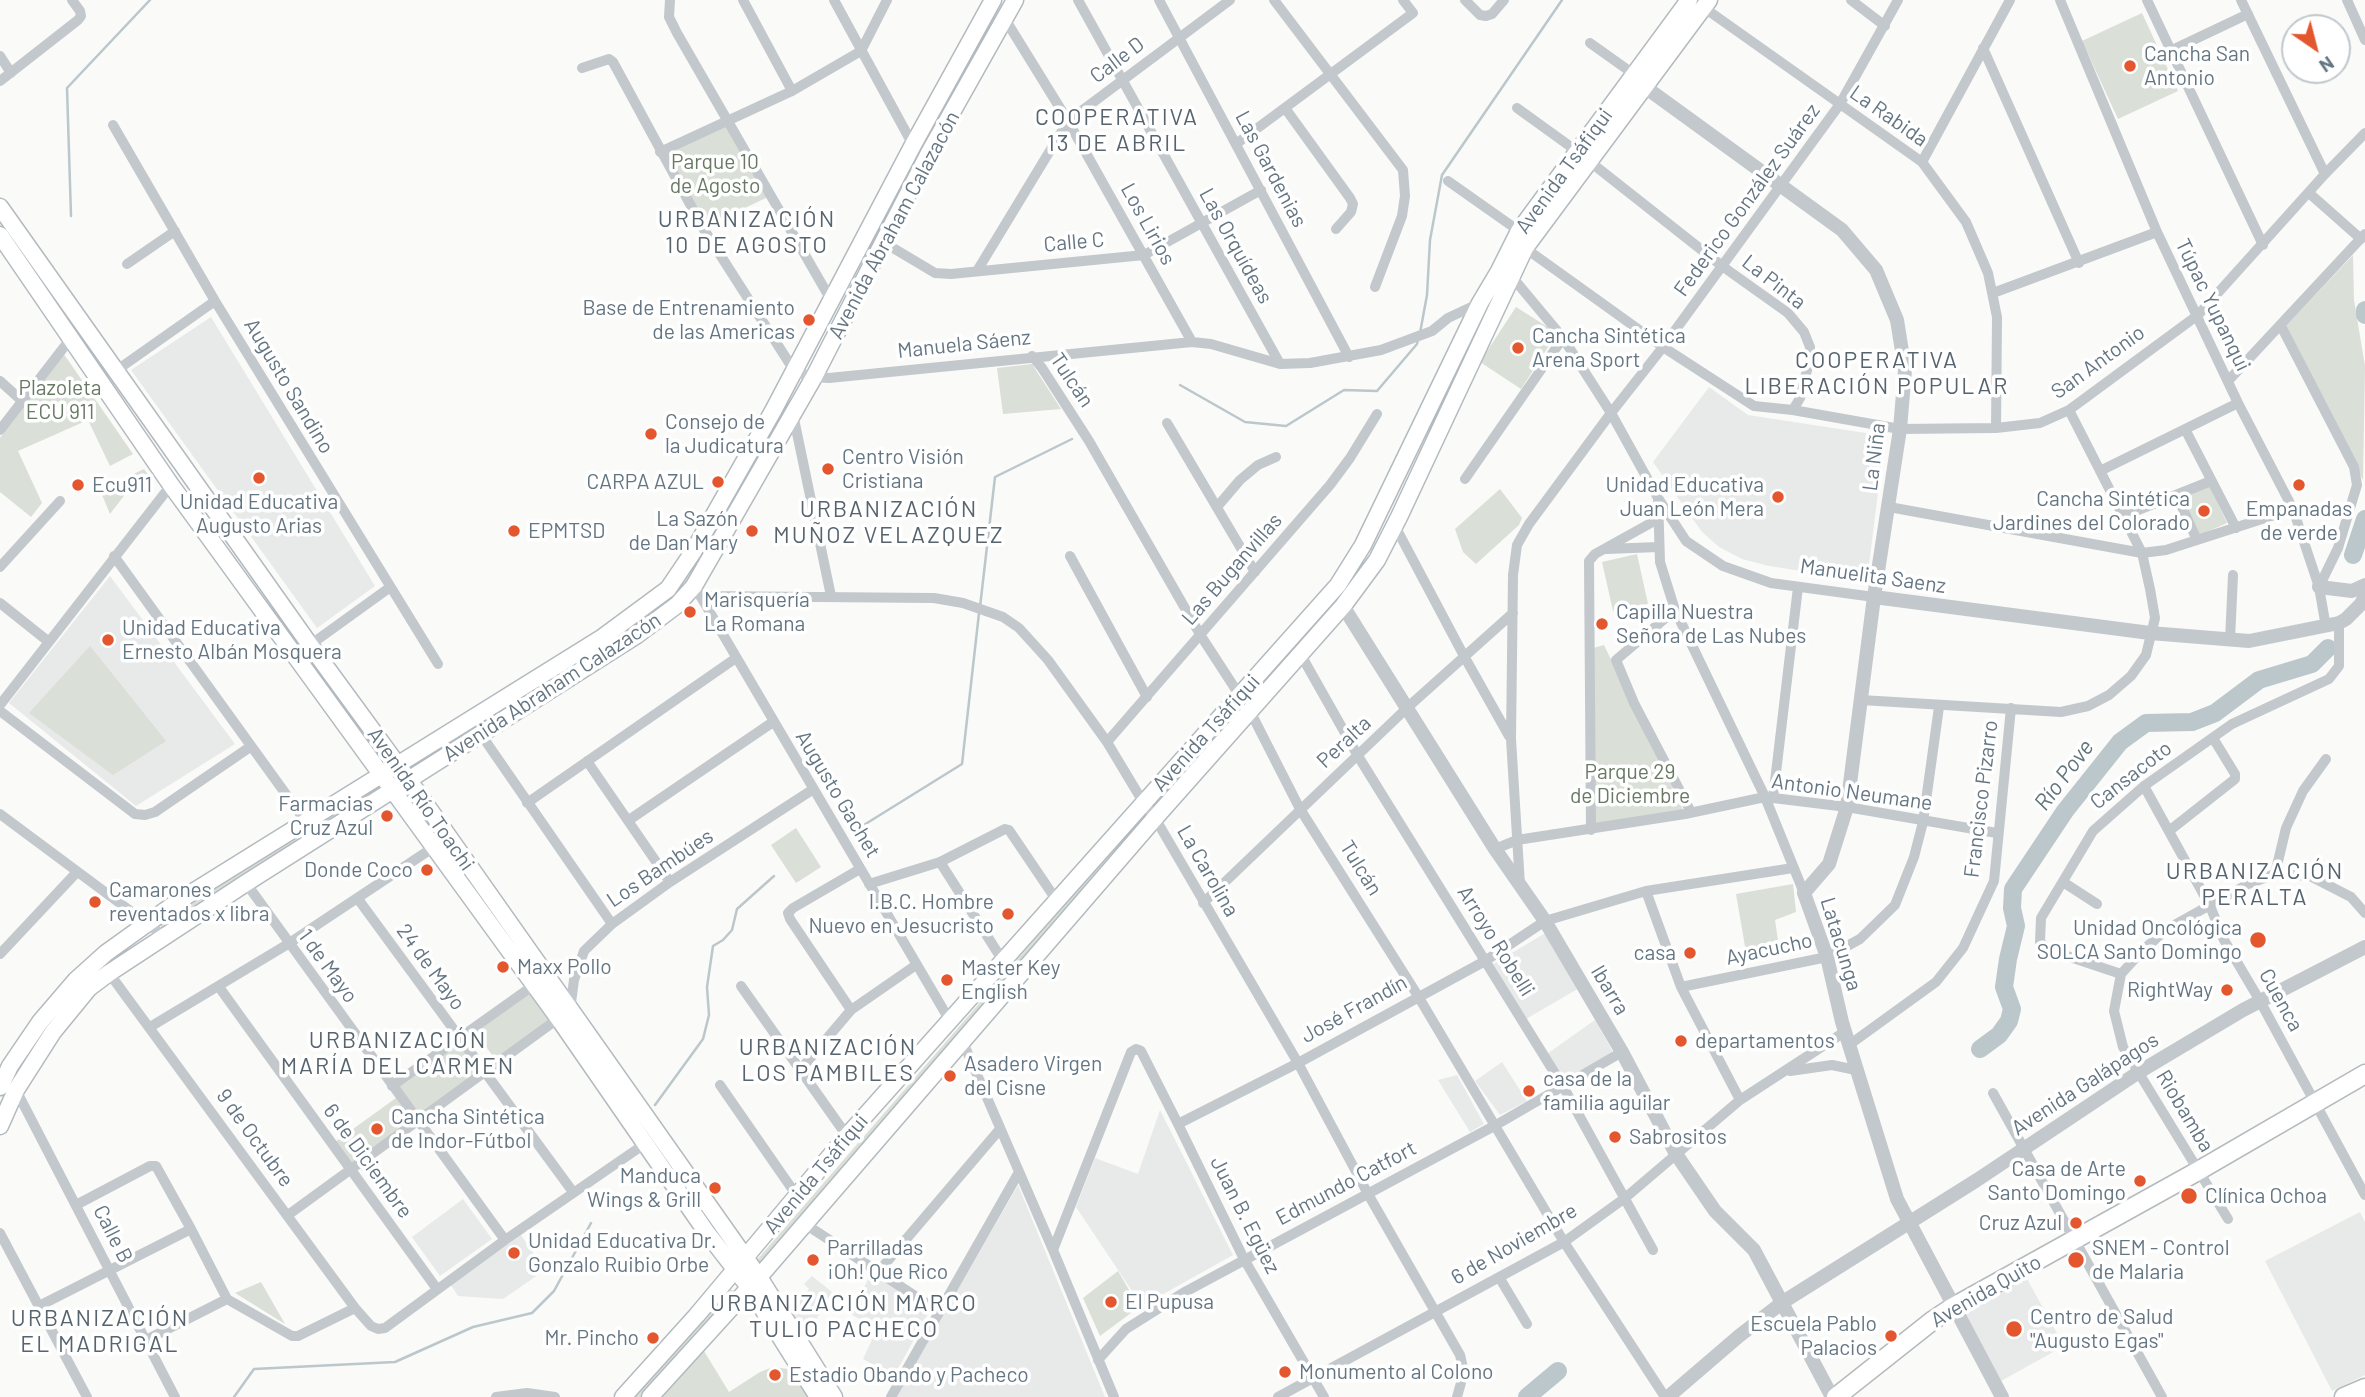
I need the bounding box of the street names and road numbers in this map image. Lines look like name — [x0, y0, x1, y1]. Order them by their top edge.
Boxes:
street label: Calle D — [1085, 31, 1149, 89]
street label: La Rabida — [1845, 80, 1933, 152]
street label: Federico González Suárez — [1669, 99, 1825, 301]
street label: Avenida Tsáfiqui — [1510, 103, 1618, 239]
street label: Avenida Abraham Calazacón — [823, 107, 965, 343]
street label: Las Gardenias — [1230, 107, 1312, 231]
street label: Los Lirios — [1115, 179, 1181, 269]
street label: Las Orquídeas — [1194, 184, 1278, 308]
street label: Calle C — [1042, 227, 1106, 257]
street label: Túpac Yupanqui — [2170, 235, 2256, 375]
street label: La Pinta — [1737, 249, 1811, 315]
street label: Augusto Sandino — [239, 314, 339, 458]
street label: San Antonio — [2046, 320, 2150, 404]
street label: Manuela Sáenz — [896, 324, 1032, 364]
street label: Tulcán — [1045, 348, 1099, 412]
street label: La Niña — [1857, 421, 1891, 493]
street label: Las Buganvillas — [1177, 508, 1287, 630]
street label: Manuelita Saenz — [1798, 553, 1948, 599]
street label: Avenida Abraham Calazacón — [438, 607, 666, 767]
street label: Avenida Tsáfiqui — [1147, 669, 1265, 797]
street label: Peralta — [1312, 711, 1376, 773]
street label: Francisco Pizarro — [1959, 719, 2003, 879]
street label: Avenida Río Toachi — [362, 722, 480, 876]
street label: Augusto Gachet — [790, 726, 886, 862]
street label: Cansacoto — [2085, 735, 2177, 815]
street label: Antonio Neumane — [1770, 768, 1934, 816]
street label: La Carolina — [1172, 821, 1244, 921]
street label: Los Bambúes — [602, 823, 718, 913]
street label: Tulcán — [1334, 836, 1388, 900]
street label: Arroyo Robelli — [1452, 881, 1540, 1001]
street label: Latacunga — [1815, 894, 1867, 994]
street label: 24 de Mayo — [391, 919, 471, 1015]
street label: 1 de Mayo — [293, 924, 363, 1008]
street label: Ayacucho — [1723, 928, 1815, 970]
street label: Ibarra — [1585, 961, 1635, 1019]
street label: Cuenca — [2253, 964, 2309, 1036]
street label: José Frandín — [1297, 970, 1411, 1048]
street label: Avenida Galápagos — [2007, 1027, 2163, 1141]
street label: Riobamba — [2151, 1065, 2219, 1157]
street label: 9 de Octubre — [211, 1084, 299, 1192]
street label: 6 de Diciembre — [318, 1099, 418, 1223]
street label: Avenida Tsáfiqui — [759, 1109, 873, 1239]
street label: Edmundo Catfort — [1271, 1135, 1421, 1231]
street label: Juan B. Egüez — [1205, 1152, 1285, 1278]
street label: 6 de Noviembre — [1447, 1198, 1581, 1290]
street label: Calle B — [88, 1201, 138, 1267]
street label: Avenida Quito — [1926, 1249, 2046, 1333]

